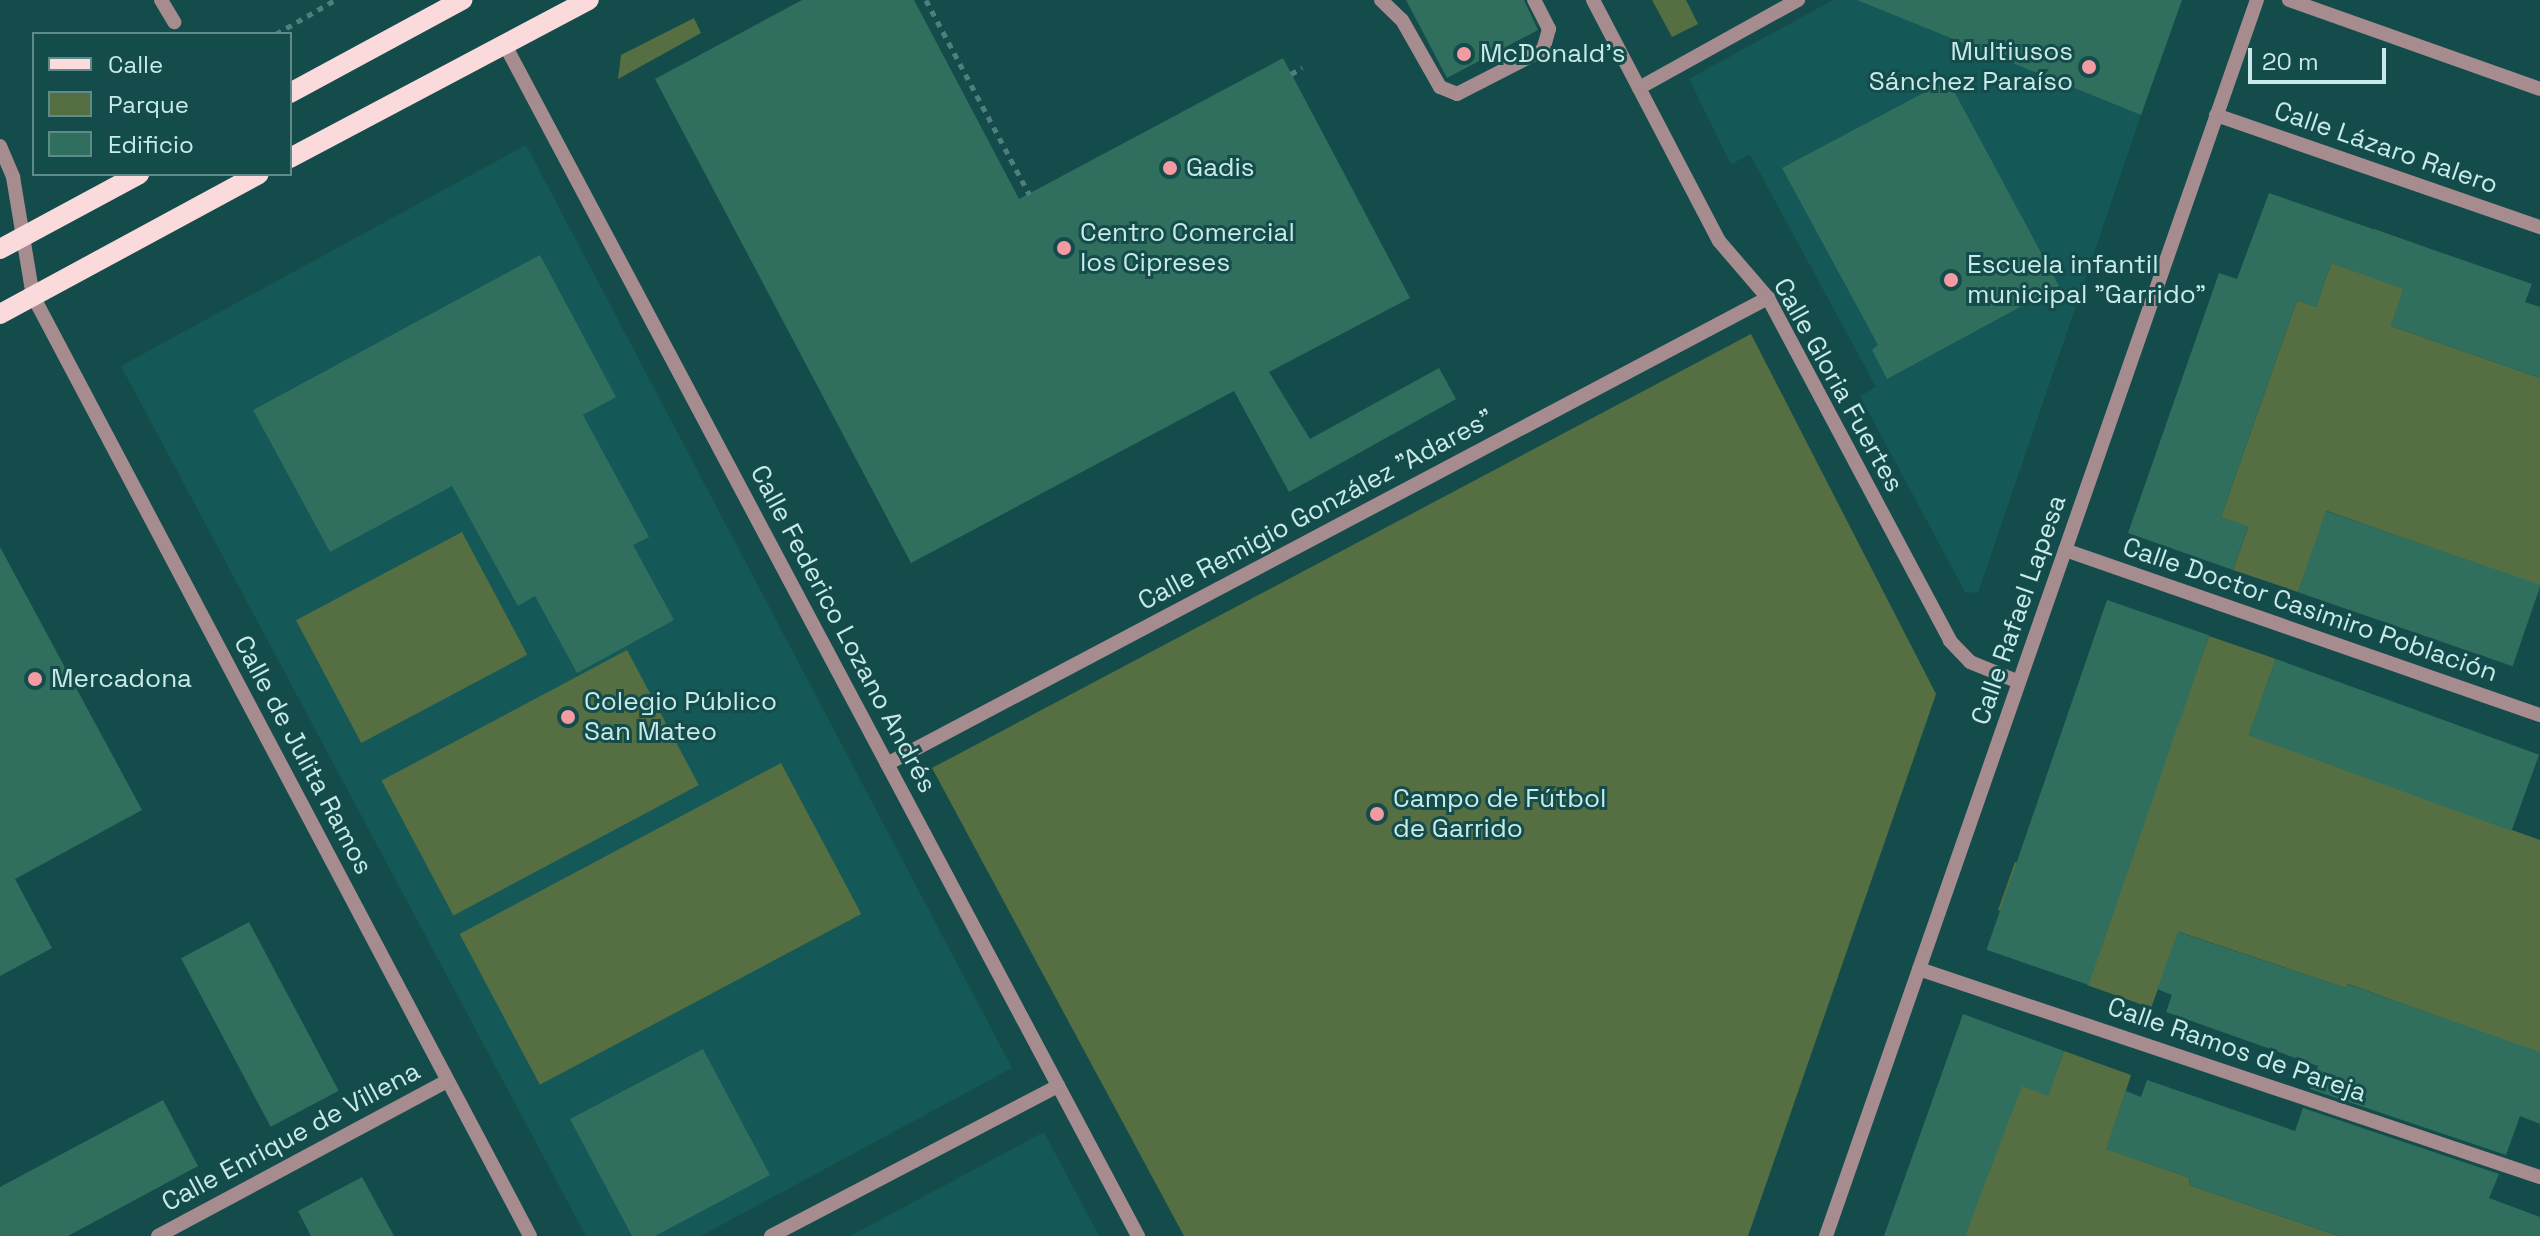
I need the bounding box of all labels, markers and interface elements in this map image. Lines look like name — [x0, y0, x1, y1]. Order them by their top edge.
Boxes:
legend — [32, 32, 292, 176]
scale bar — [2252, 32, 2390, 82]
place label: Multiusos Sánchez Paraíso — [1869, 36, 2073, 98]
place label: McDonald's — [1480, 38, 1625, 70]
marker: McDonald's — [1455, 45, 1473, 63]
text: 20 m — [2262, 46, 2319, 77]
text: Calle — [108, 49, 163, 80]
marker: Multiusos Sánchez Paraíso — [2080, 58, 2098, 76]
text: Parque — [108, 89, 189, 120]
street label: Calle Lázaro Ralero — [2270, 95, 2502, 201]
text: Edificio — [108, 129, 194, 160]
place label: Gadis — [1186, 152, 1255, 184]
marker: Gadis — [1161, 159, 1179, 177]
place label: Centro Comercial los Cipreses — [1080, 217, 1295, 278]
marker: Centro Comercial los Cipreses — [1055, 239, 1073, 257]
place label: Escuela infantil municipal "Garrido" — [1967, 249, 2206, 310]
marker: Escuela infantil municipal "Garrido" — [1942, 271, 1960, 289]
street label: Calle Gloria Fuertes — [1766, 273, 1910, 497]
street label: Calle Remigio González "Adares" — [1133, 403, 1499, 617]
street label: Calle Federico Lozano Andrés — [743, 460, 943, 798]
street label: Calle Rafael Lapesa — [1965, 491, 2073, 729]
street label: Calle Doctor Casimiro Población — [2119, 531, 2501, 689]
street label: Calle de Julita Ramos — [227, 630, 379, 880]
place label: Mercadona — [51, 663, 192, 695]
marker: Mercadona — [26, 670, 44, 688]
place label: Colegio Público San Mateo — [584, 686, 777, 748]
marker: Colegio Público San Mateo — [559, 708, 577, 726]
place label: Campo de Fútbol de Garrido — [1393, 783, 1606, 844]
marker: Campo de Fútbol de Garrido — [1368, 805, 1386, 823]
street label: Calle Ramos de Pareja — [2103, 991, 2371, 1109]
street label: Calle Enrique de Villena — [156, 1056, 426, 1218]

